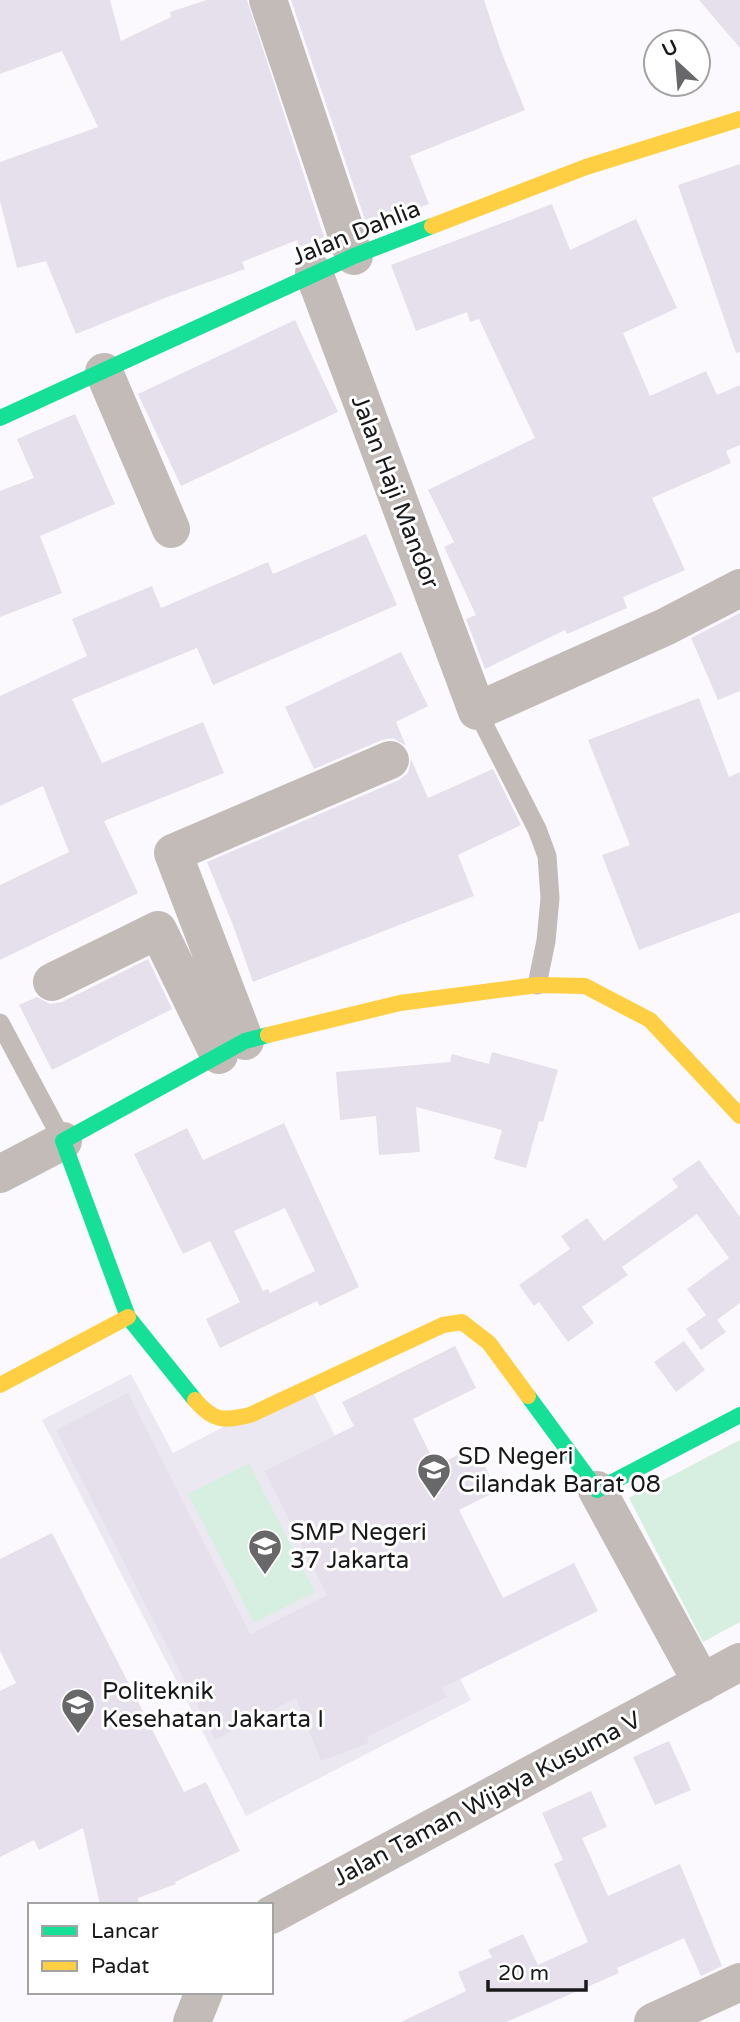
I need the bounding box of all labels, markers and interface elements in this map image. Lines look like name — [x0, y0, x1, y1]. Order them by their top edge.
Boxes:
north arrow — [642, 28, 712, 98]
text: U — [659, 36, 681, 62]
street label: Jalan Dahlia — [287, 194, 425, 272]
street label: Jalan Haji Mandor — [345, 391, 446, 594]
place label: SD Negeri Cilandak Barat 08 — [458, 1442, 661, 1499]
school or university icon: SD Negeri Cilandak Barat 08 — [415, 1451, 453, 1500]
place label: SMP Negeri 37 Jakarta — [290, 1518, 427, 1575]
school or university icon: SMP Negeri 37 Jakarta — [246, 1527, 284, 1576]
place label: Politeknik Kesehatan Jakarta I — [102, 1677, 324, 1734]
school or university icon: Politeknik Kesehatan Jakarta I — [59, 1686, 97, 1735]
street label: Jalan Taman Wijaya Kusuma V — [328, 1705, 646, 1893]
legend — [28, 1903, 273, 1994]
text: Lancar — [91, 1919, 159, 1944]
scale bar — [488, 1948, 586, 1992]
text: Padat — [91, 1954, 149, 1979]
text: 20 m — [498, 1961, 549, 1986]

